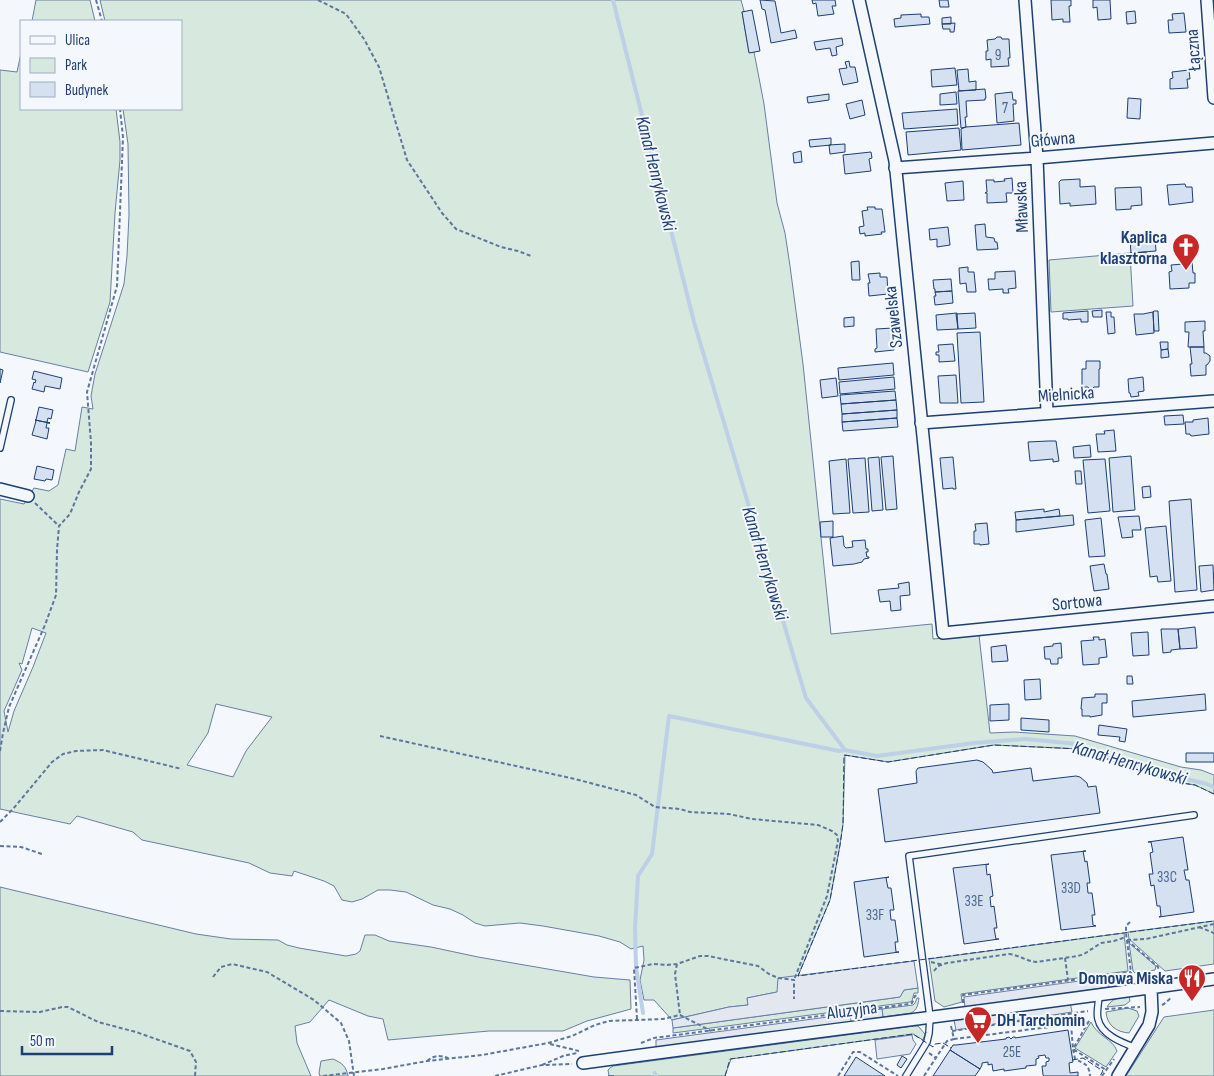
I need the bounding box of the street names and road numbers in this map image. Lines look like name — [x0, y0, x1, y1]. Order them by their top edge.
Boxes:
street label: Łączna — [1182, 28, 1205, 73]
street label: Główna — [1030, 127, 1076, 152]
street label: Mławska — [1010, 181, 1033, 233]
street label: Szawelska — [880, 285, 907, 349]
street label: Mielnicka — [1037, 382, 1095, 407]
street label: Sortowa — [1051, 589, 1103, 616]
street label: Aluzyjna — [825, 997, 878, 1024]

